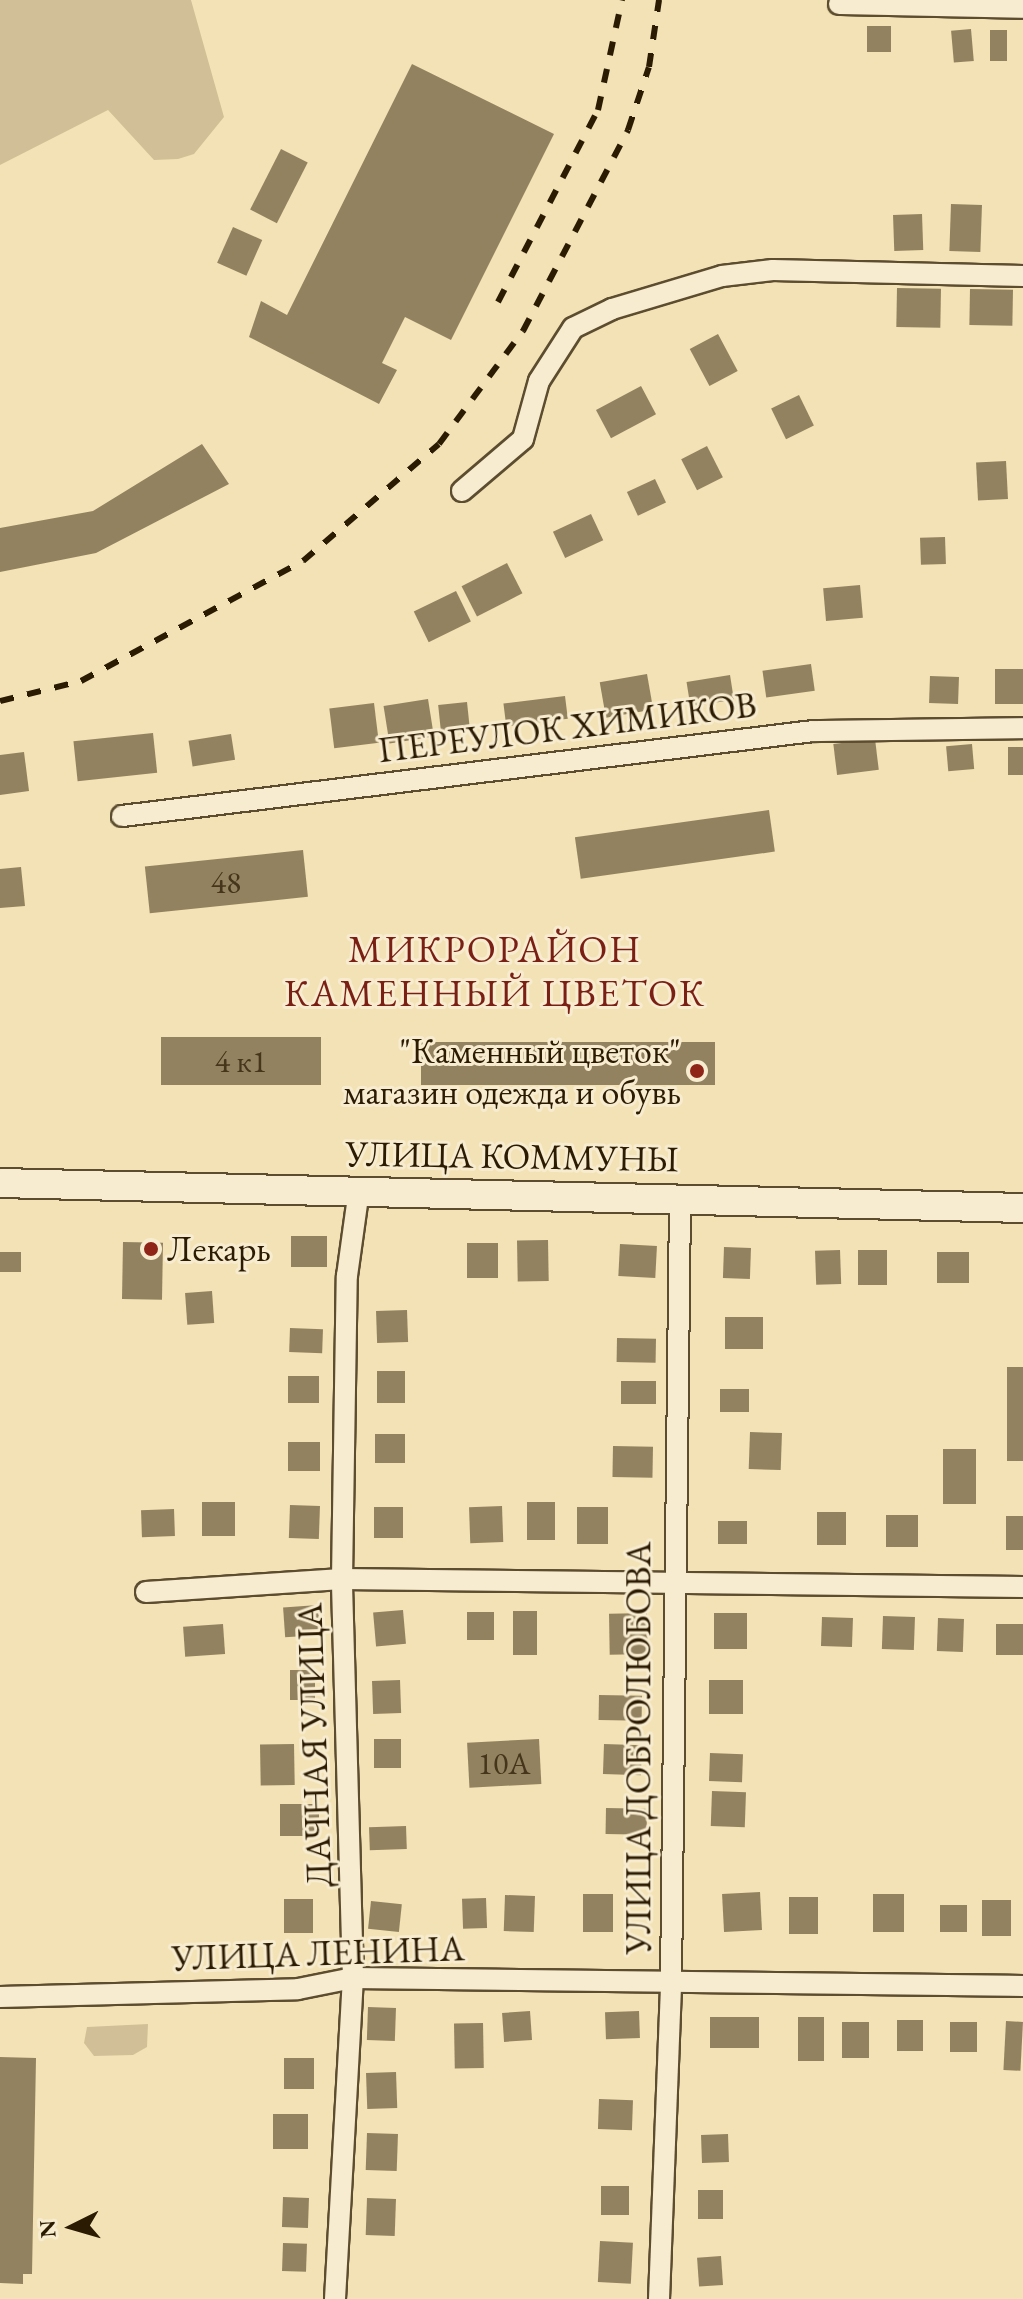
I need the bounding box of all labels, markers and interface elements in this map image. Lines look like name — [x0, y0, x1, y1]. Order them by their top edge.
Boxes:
street label: ПЕРЕУЛОК ХИМИКОВ — [375, 682, 759, 772]
house number: 48 — [211, 863, 241, 901]
district label: МИКРОРАЙОН КАМЕННЫЙ ЦВЕТОК — [284, 926, 706, 1016]
place label: "Каменный цветок" магазин одежда и обувь — [343, 1028, 681, 1113]
house number: 4 к1 — [215, 1042, 267, 1080]
marker: "Каменный цветок" магазин одежда и обувь — [688, 1062, 706, 1080]
street label: УЛИЦА КОММУНЫ — [345, 1131, 679, 1181]
place label: Лекарь — [167, 1227, 271, 1271]
marker: Лекарь — [142, 1240, 160, 1258]
street label: УЛИЦА ДОБРОЛЮБОВА — [616, 1541, 660, 1955]
street label: ДАЧНАЯ УЛИЦА — [287, 1602, 341, 1888]
house number: 10А — [478, 1744, 530, 1782]
street label: УЛИЦА ЛЕНИНА — [171, 1926, 465, 1980]
north arrow — [32, 2187, 112, 2267]
text: N — [32, 2219, 63, 2239]

